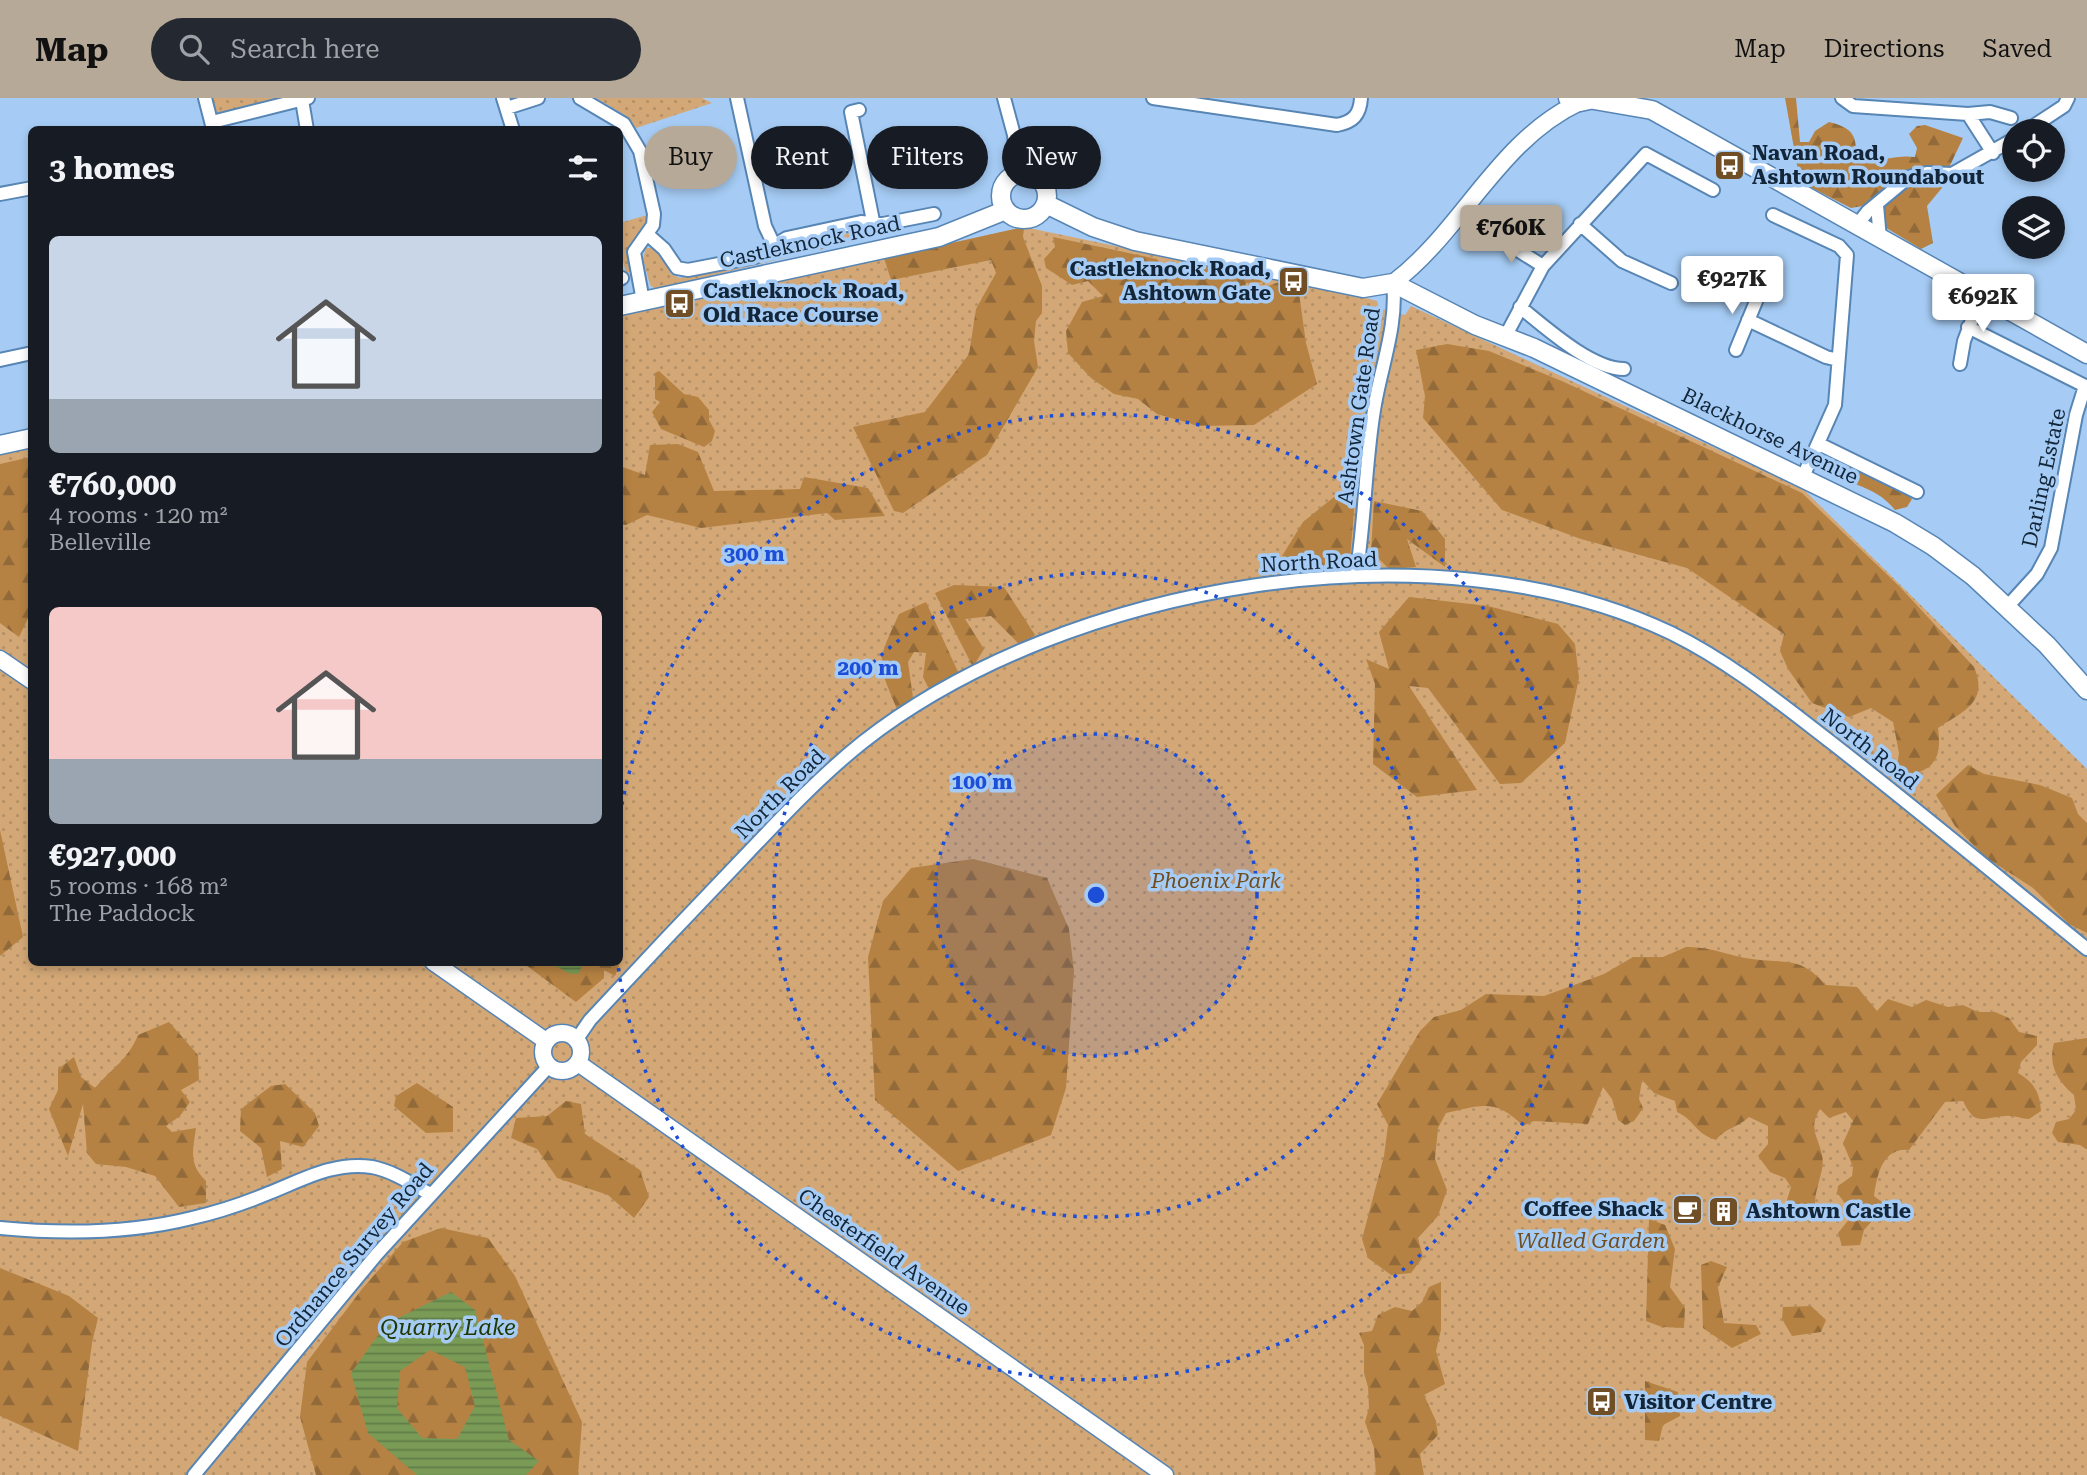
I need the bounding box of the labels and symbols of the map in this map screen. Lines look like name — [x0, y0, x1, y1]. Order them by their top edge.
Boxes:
place label: Navan Road, Ashtown Roundabout — [1752, 141, 1985, 189]
bus stop icon: Navan Road, Ashtown Roundabout — [1712, 148, 1746, 182]
pin: €760K — [1462, 206, 1560, 265]
street label: Castleknock Road — [718, 211, 903, 273]
pin: €927K — [1683, 256, 1781, 316]
place label: Castleknock Road, Ashtown Gate — [1070, 257, 1271, 305]
bus stop icon: Castleknock Road, Ashtown Gate — [1277, 264, 1311, 298]
pin: €692K — [1934, 274, 2032, 334]
place label: Castleknock Road, Old Race Course — [703, 279, 904, 327]
bus stop icon: Castleknock Road, Old Race Course — [663, 286, 697, 320]
street label: Ashtown Gate Road — [1333, 305, 1385, 506]
street label: Blackhorse Avenue — [1678, 383, 1862, 489]
street label: Darling Estate — [2018, 406, 2070, 550]
text: 300 m — [724, 542, 784, 566]
street label: North Road — [1260, 547, 1378, 577]
text: 200 m — [838, 656, 898, 680]
street label: North Road — [1817, 704, 1924, 795]
street label: North Road — [730, 744, 830, 844]
text: 100 m — [952, 770, 1012, 794]
park label: Phoenix Park — [1150, 869, 1282, 893]
centre of rings — [1084, 883, 1108, 907]
street label: Ordnance Survey Road — [270, 1158, 438, 1352]
street label: Chesterfield Avenue — [794, 1184, 974, 1320]
cafe icon: Coffee Shack — [1670, 1192, 1704, 1226]
building icon: Ashtown Castle — [1706, 1194, 1740, 1228]
place label: Coffee Shack — [1524, 1197, 1664, 1221]
place label: Ashtown Castle — [1746, 1199, 1911, 1223]
park label: Walled Garden — [1517, 1229, 1665, 1253]
water label: Quarry Lake — [380, 1314, 516, 1341]
bus stop icon: Visitor Centre — [1584, 1385, 1618, 1419]
place label: Visitor Centre — [1624, 1390, 1772, 1414]

